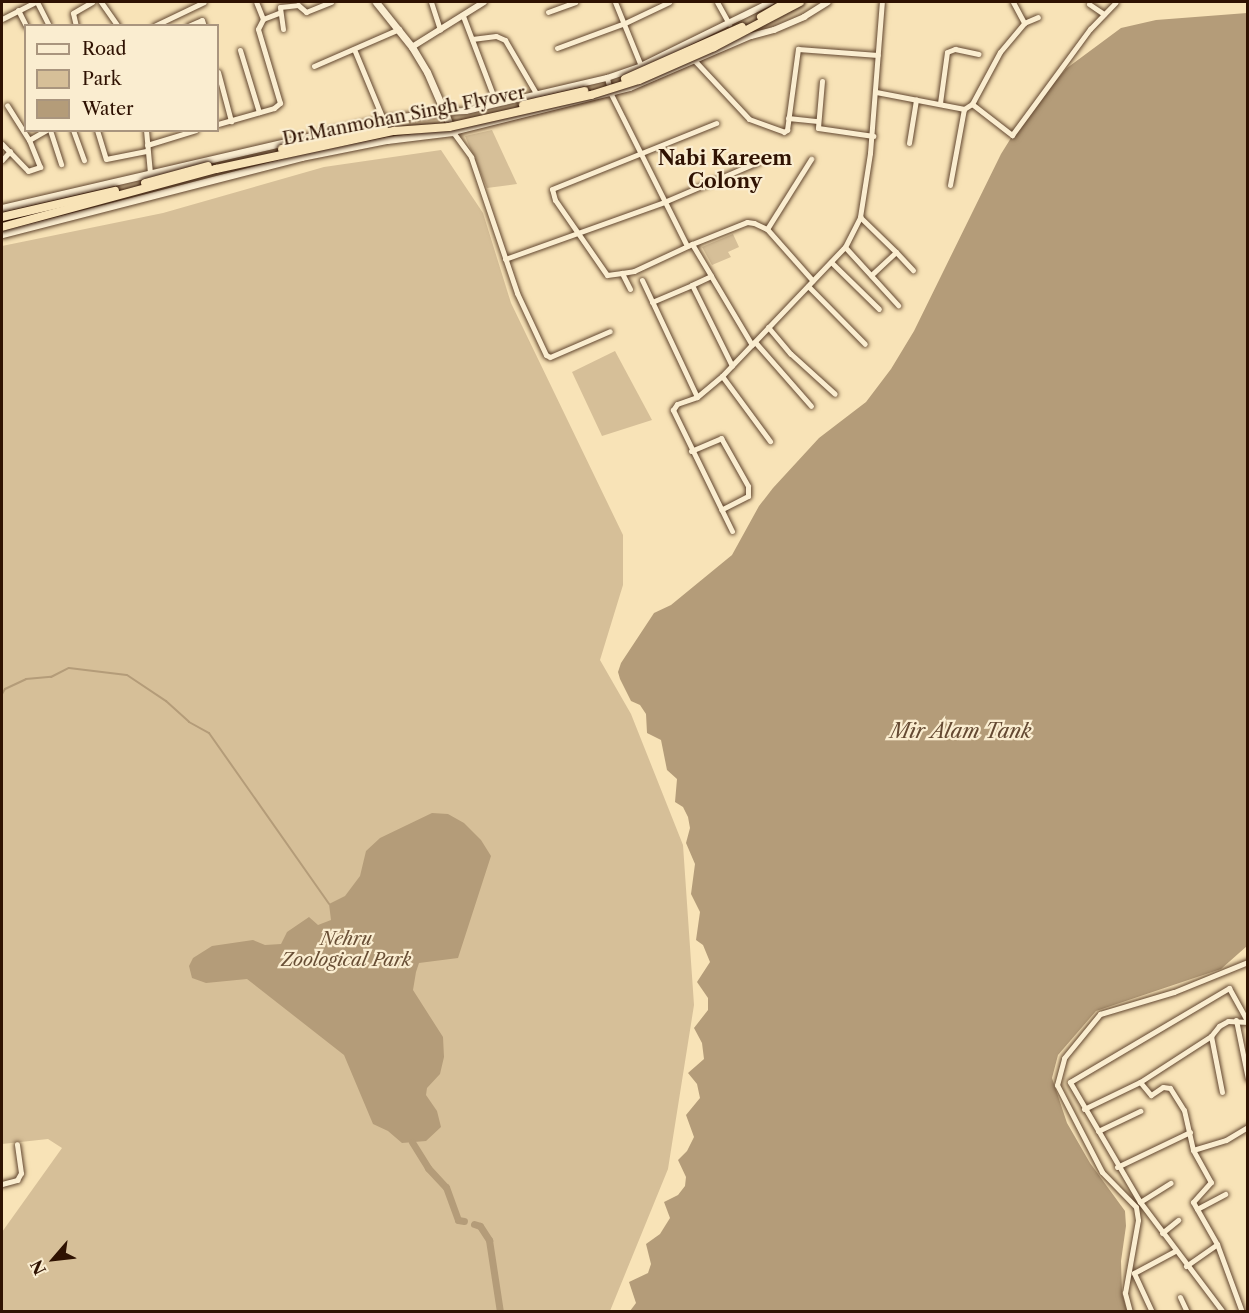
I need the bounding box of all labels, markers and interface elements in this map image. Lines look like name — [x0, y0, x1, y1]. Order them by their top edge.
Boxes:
legend — [24, 24, 219, 132]
text: Road — [82, 38, 127, 60]
text: Park — [82, 68, 121, 90]
street label: Dr.Manmohan Singh Flyover — [281, 82, 527, 150]
text: Water — [82, 98, 134, 120]
district label: Nabi Kareem Colony — [658, 147, 792, 194]
water label: Mir Alam Tank — [890, 719, 1032, 743]
park label: Nehru Zoological Park — [281, 929, 411, 972]
north arrow — [24, 1229, 84, 1289]
text: N — [26, 1257, 50, 1278]

